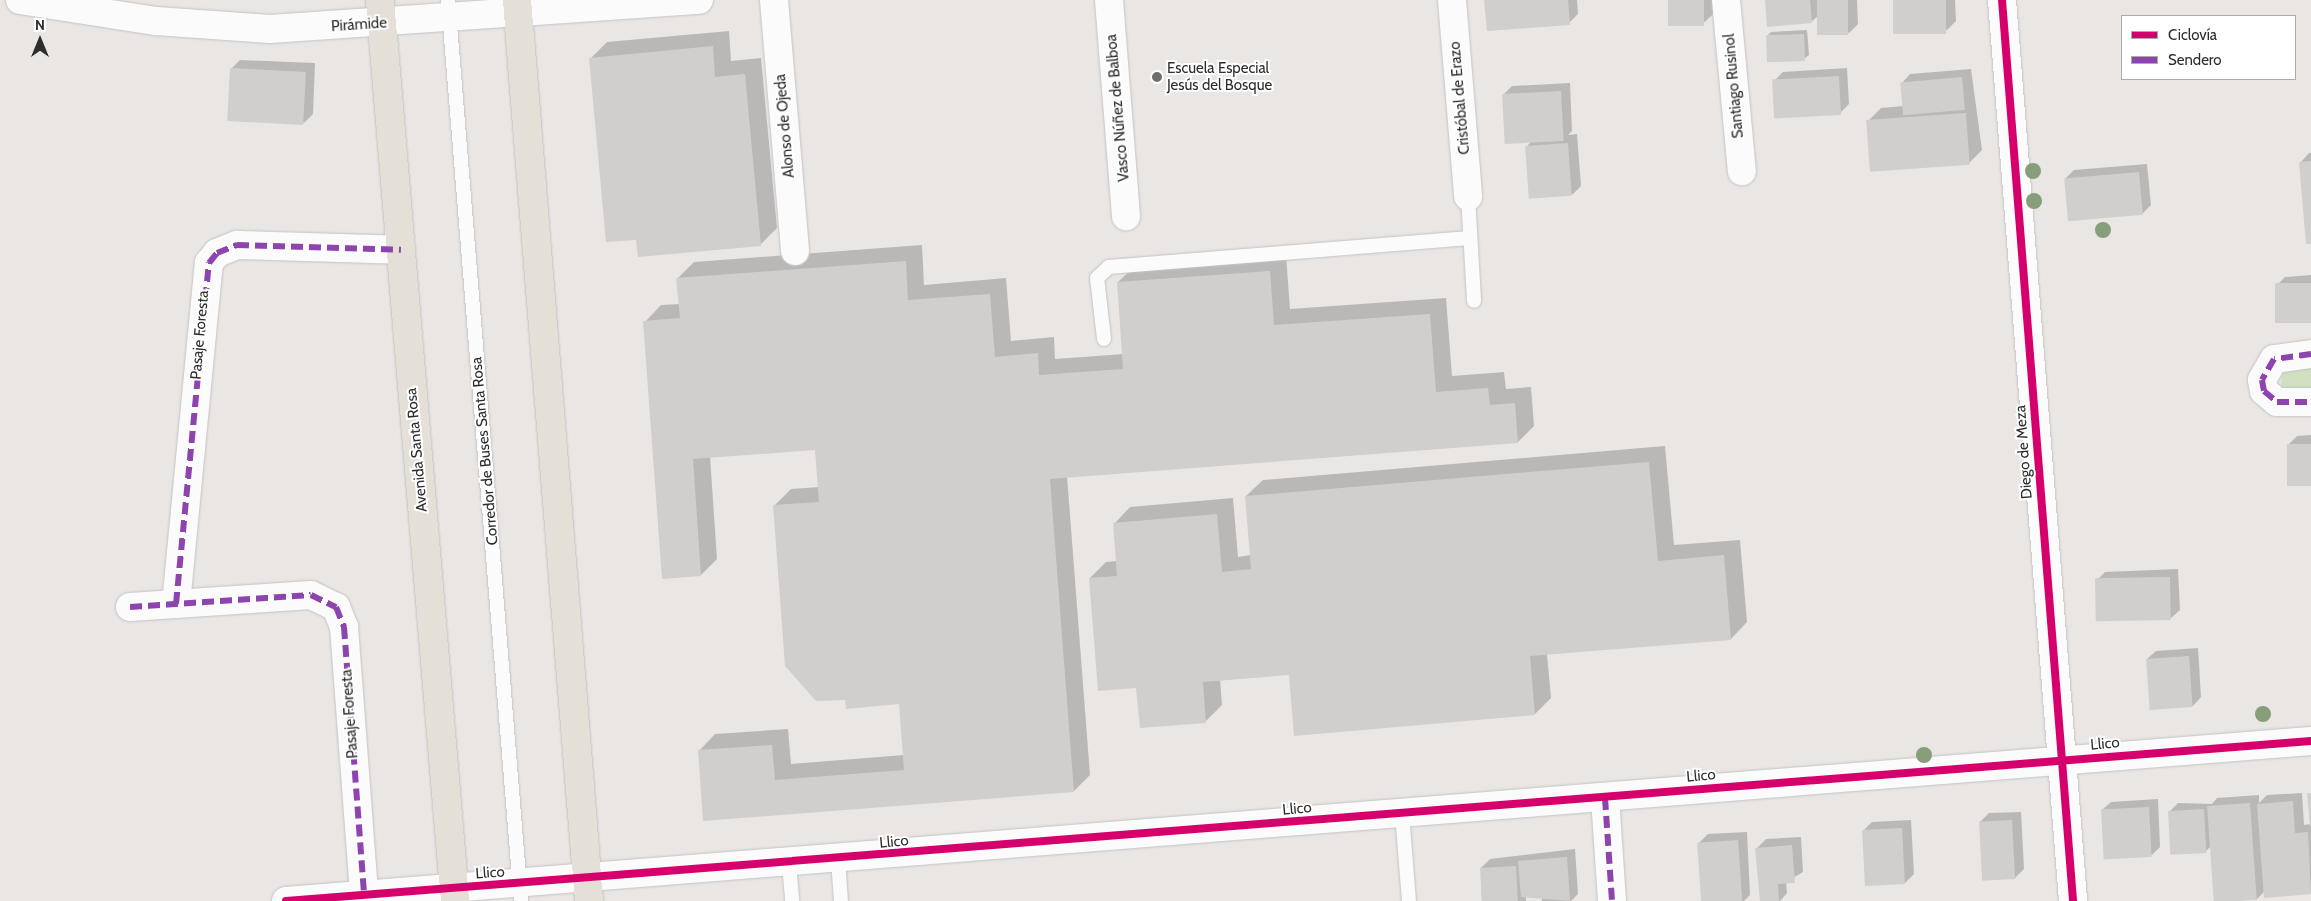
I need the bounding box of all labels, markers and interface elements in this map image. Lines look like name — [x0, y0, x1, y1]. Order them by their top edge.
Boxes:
street label: Pirámide — [331, 14, 387, 36]
north arrow — [15, 15, 65, 65]
legend — [2121, 15, 2296, 80]
text: N — [35, 16, 45, 34]
text: Ciclovía — [2168, 26, 2217, 44]
street label: Santiago Rusinol — [1720, 33, 1748, 139]
street label: Vasco Núñez de Balboa — [1103, 34, 1133, 182]
street label: Cristóbal de Erazo — [1446, 41, 1474, 155]
text: Sendero — [2168, 51, 2222, 69]
place label: Escuela Especial Jesús del Bosque — [1167, 59, 1272, 94]
marker: Escuela Especial Jesús del Bosque — [1151, 71, 1163, 83]
street label: Alonso de Ojeda — [771, 73, 799, 179]
street label: Pasaje Foresta — [187, 290, 213, 380]
street label: Corredor de Buses Santa Rosa — [468, 356, 502, 546]
street label: Avenida Santa Rosa — [403, 387, 431, 513]
street label: Diego de Meza — [2012, 404, 2036, 500]
street label: Pasaje Foresta — [338, 669, 362, 759]
street label: Llico — [2090, 734, 2120, 754]
street label: Llico — [1686, 766, 1716, 786]
street label: Llico — [1282, 799, 1312, 819]
street label: Llico — [879, 832, 909, 852]
street label: Llico — [475, 863, 505, 883]

